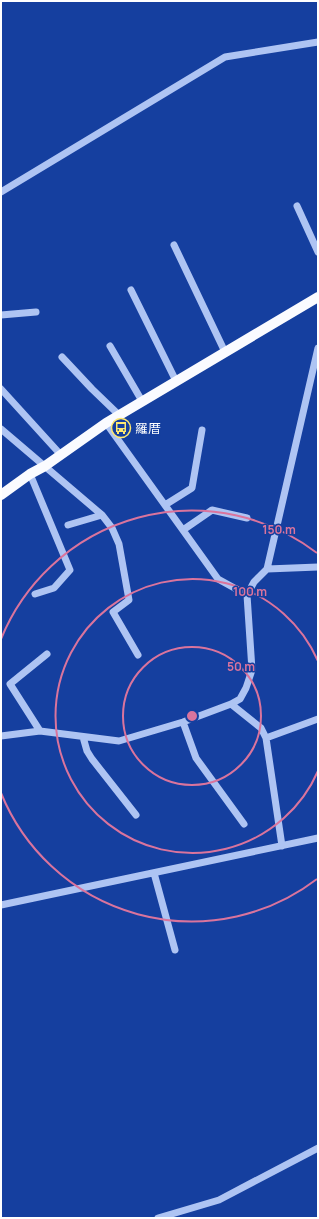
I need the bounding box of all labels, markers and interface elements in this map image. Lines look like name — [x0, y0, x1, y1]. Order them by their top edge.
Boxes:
bus stop icon: 羅厝 — [110, 417, 132, 439]
place label: 羅厝 — [135, 419, 161, 437]
text: 150 m — [262, 521, 296, 538]
text: 100 m — [233, 583, 267, 600]
text: 50 m — [227, 658, 255, 675]
centre of rings — [185, 709, 199, 723]

